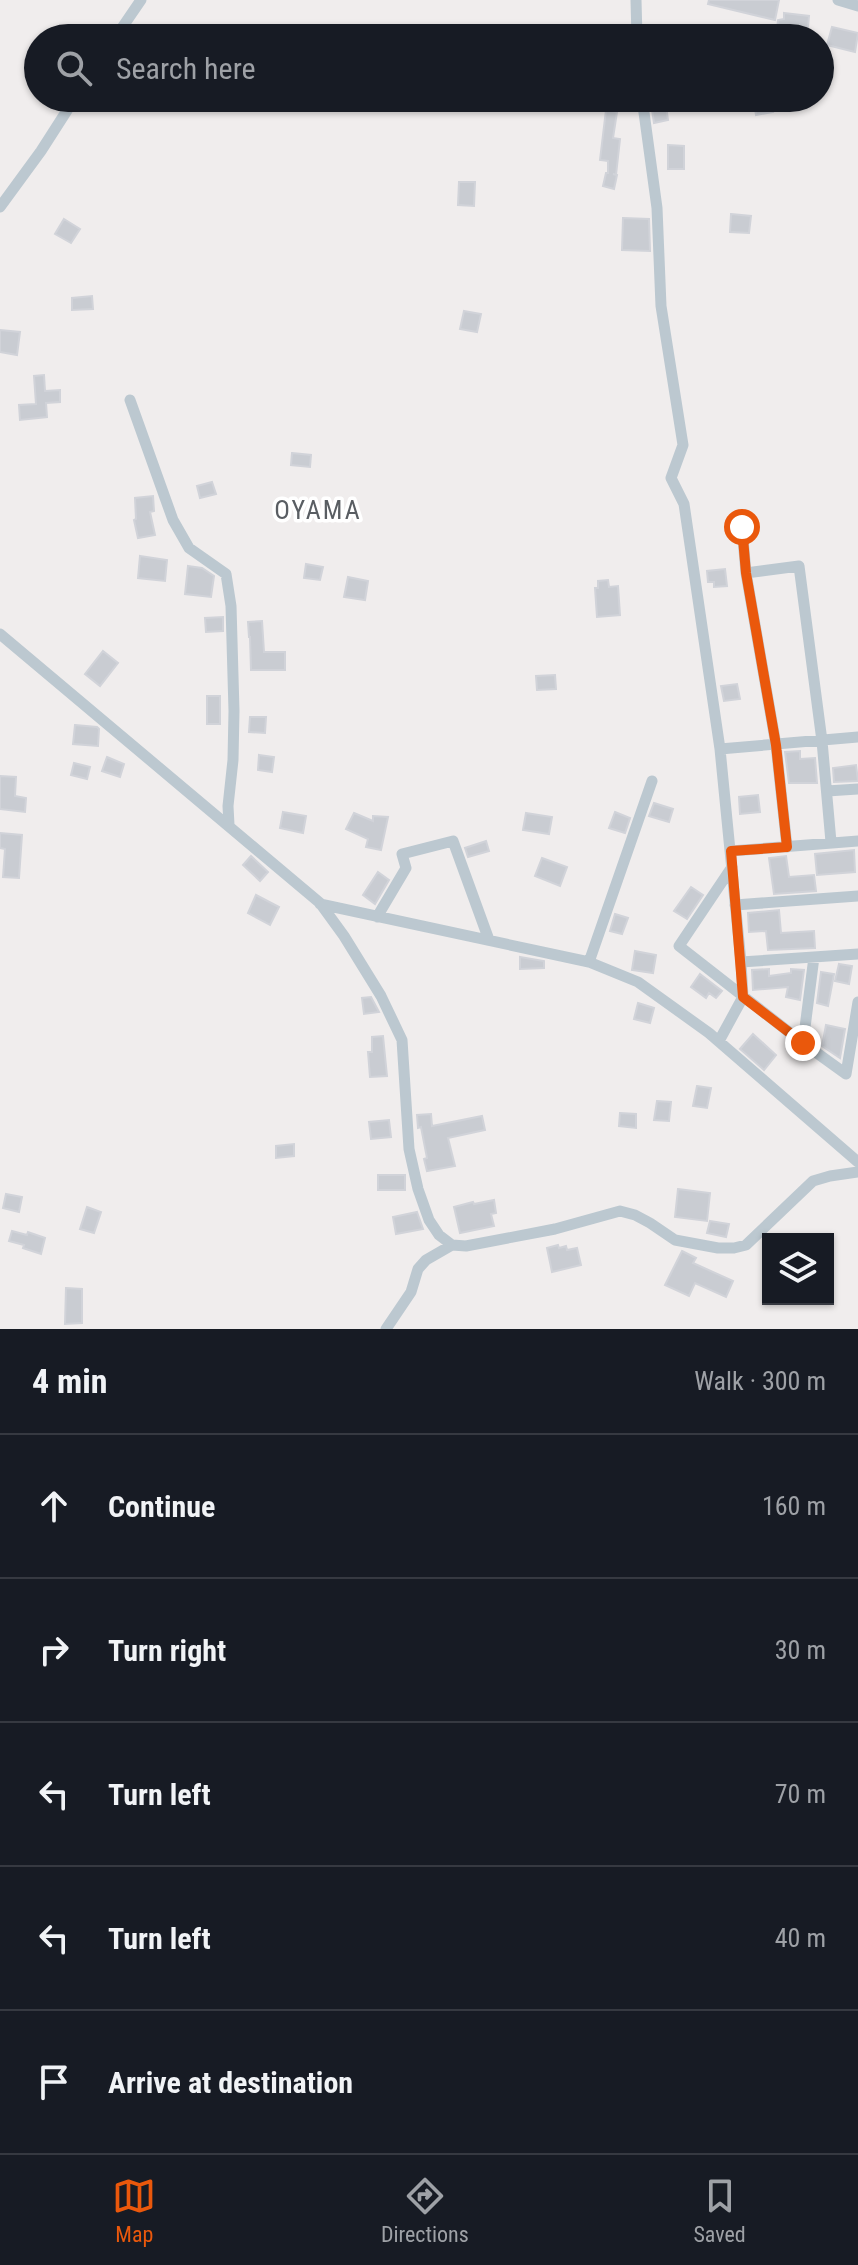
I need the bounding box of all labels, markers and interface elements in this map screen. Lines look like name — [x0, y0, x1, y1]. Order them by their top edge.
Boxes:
search box — [24, 24, 834, 112]
icon: search — [52, 46, 96, 90]
text: Search here — [116, 51, 256, 86]
district label: OYAMA — [274, 495, 362, 525]
route start — [724, 509, 760, 545]
route end — [785, 1025, 821, 1061]
map controls — [762, 1233, 834, 1305]
button: layers — [762, 1233, 834, 1305]
text: 4 min — [32, 1361, 108, 1401]
text: Walk · 300 m — [694, 1366, 826, 1396]
icon: ahead — [32, 1484, 76, 1528]
text: Continue — [108, 1489, 215, 1524]
text: 160 m — [762, 1491, 826, 1521]
icon: right — [32, 1628, 76, 1672]
text: Turn right — [108, 1633, 226, 1668]
text: 30 m — [775, 1635, 826, 1665]
icon: left — [32, 1772, 76, 1816]
text: Turn left — [108, 1777, 211, 1812]
text: 70 m — [775, 1779, 826, 1809]
icon: left — [32, 1916, 76, 1960]
text: Turn left — [108, 1921, 211, 1956]
text: 40 m — [775, 1923, 826, 1953]
icon: arrive — [32, 2060, 76, 2104]
text: Arrive at destination — [108, 2065, 353, 2100]
tab: Map — [112, 2174, 156, 2247]
tab: Directions — [381, 2174, 469, 2247]
tab: Saved — [693, 2174, 746, 2247]

